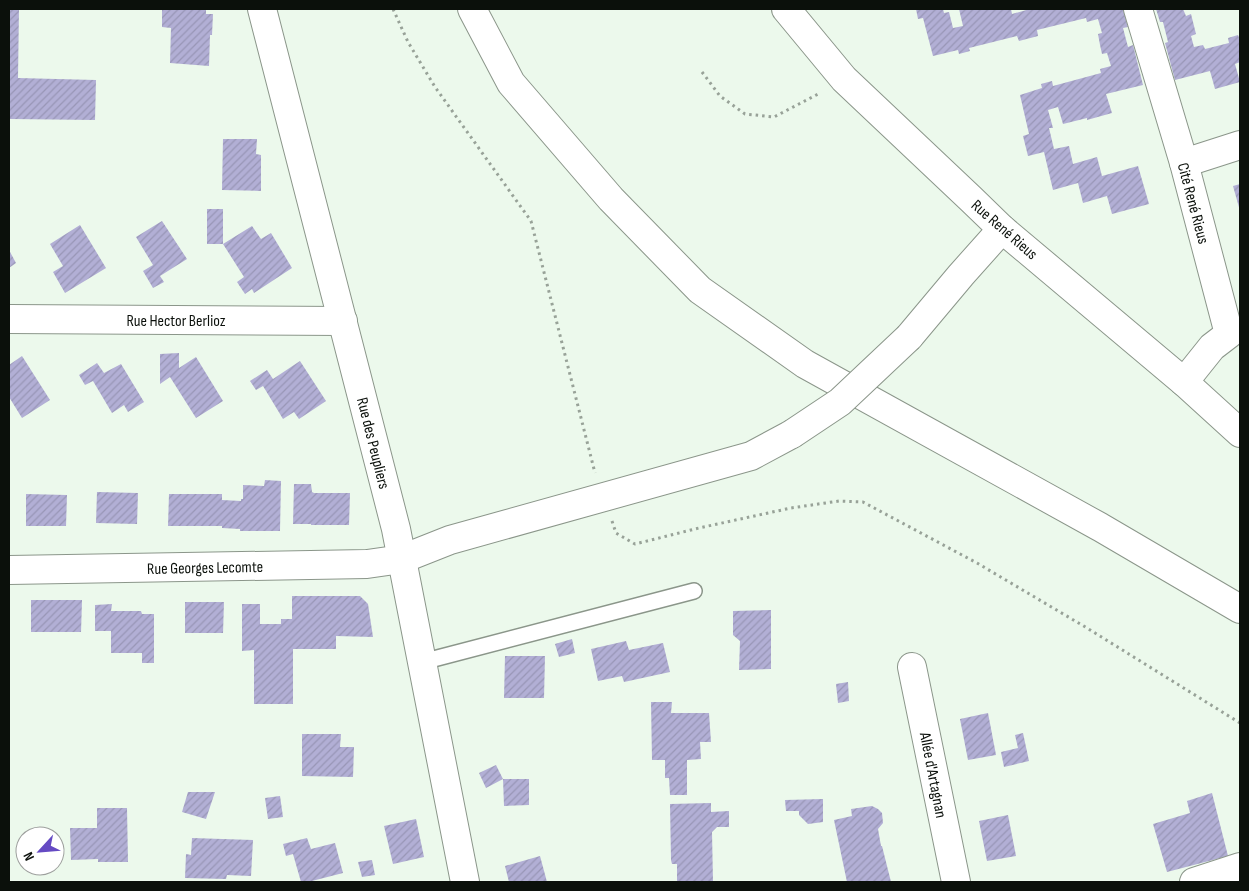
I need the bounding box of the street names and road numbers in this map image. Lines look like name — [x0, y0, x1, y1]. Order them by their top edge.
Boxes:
street label: Cité René Rieus — [1173, 161, 1213, 246]
street label: Rue René Rieus — [967, 196, 1041, 264]
street label: Rue Hector Berlioz — [126, 312, 226, 331]
street label: Rue des Peupliers — [352, 396, 393, 491]
street label: Rue Georges Lecomte — [147, 558, 263, 579]
street label: Allée d'Artagnan — [915, 730, 950, 820]

